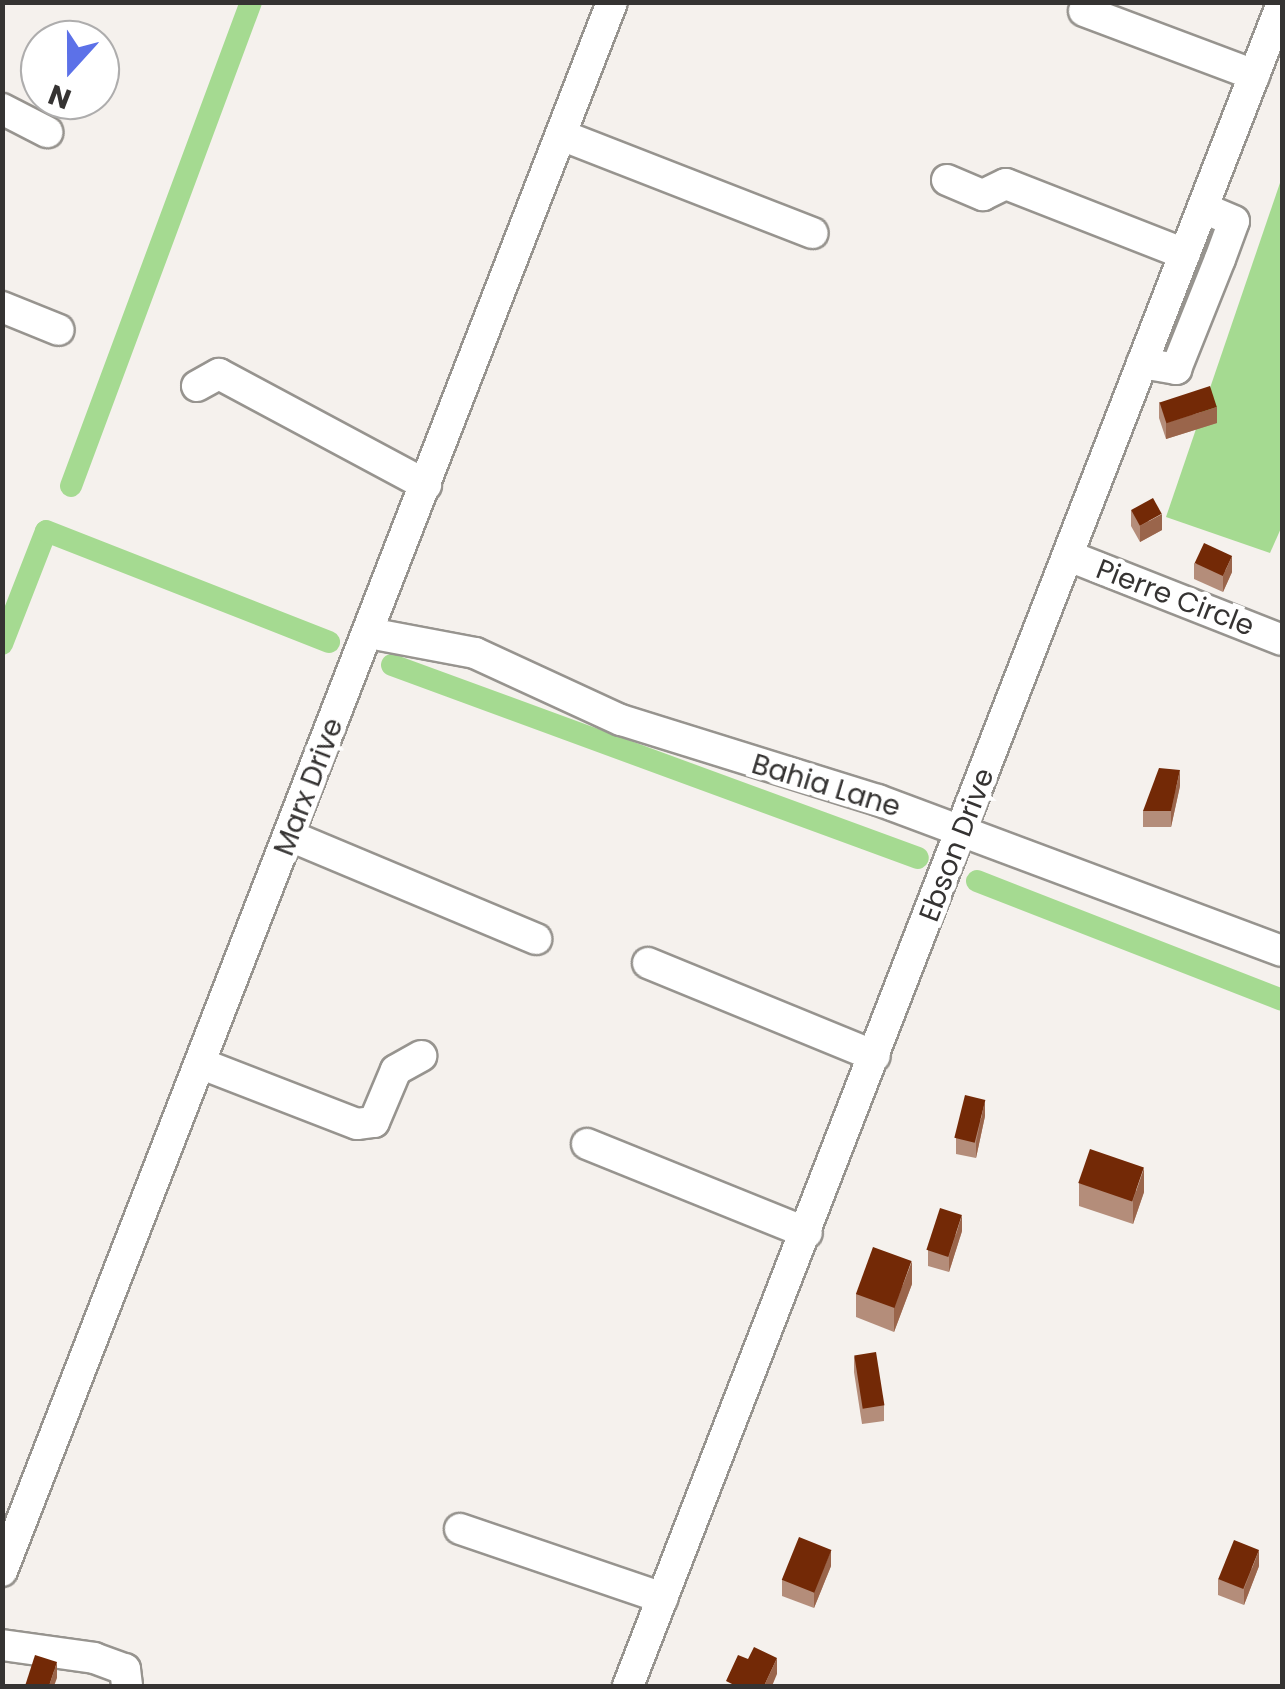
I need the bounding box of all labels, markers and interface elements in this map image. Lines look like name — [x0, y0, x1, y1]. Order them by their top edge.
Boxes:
north arrow — [20, 20, 120, 120]
text: N — [43, 75, 77, 119]
street label: Pierre Circle — [1091, 553, 1259, 643]
street label: Marx Drive — [267, 713, 351, 861]
street label: Bahia Lane — [748, 747, 904, 825]
street label: Ebson Drive — [912, 764, 1002, 926]

